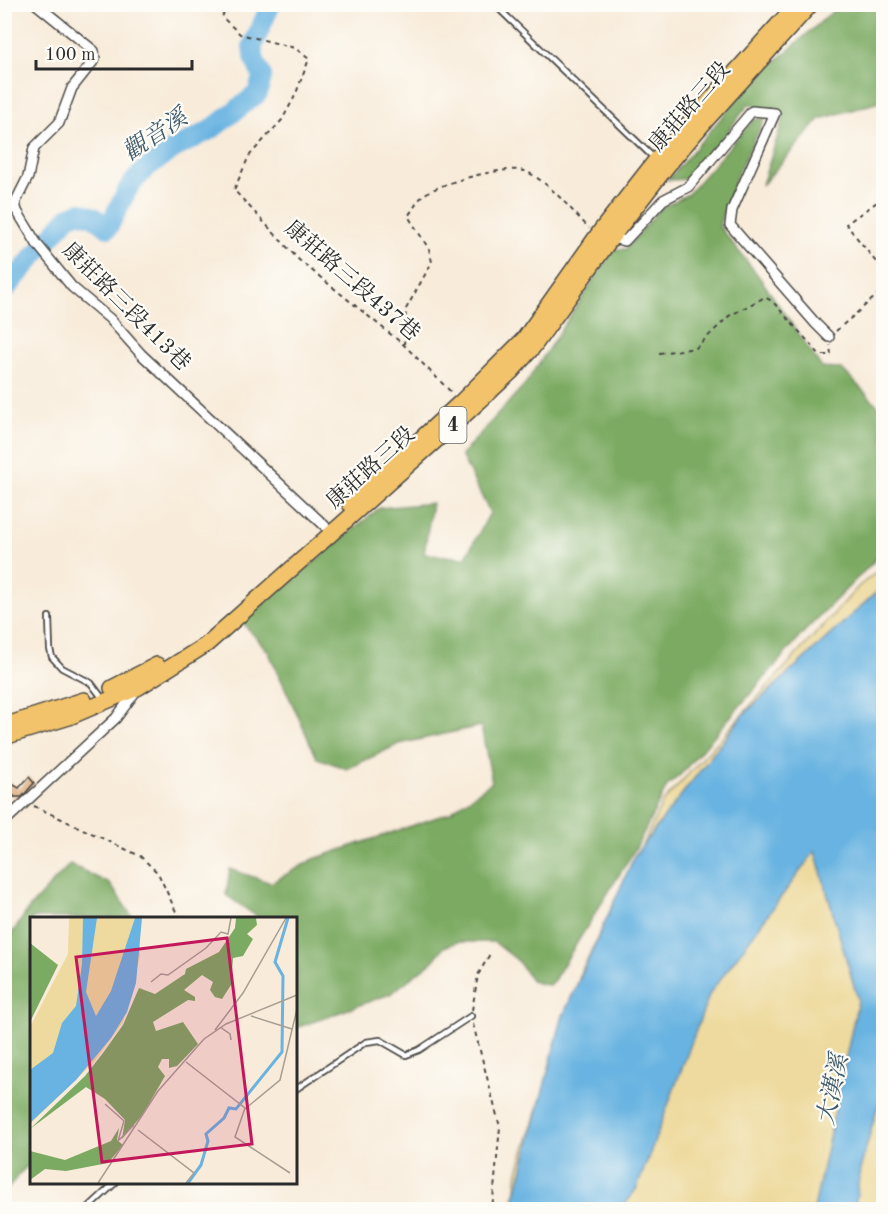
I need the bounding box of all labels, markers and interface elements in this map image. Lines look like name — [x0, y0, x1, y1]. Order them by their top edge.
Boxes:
scale bar — [36, 33, 192, 71]
text: 100 m — [45, 46, 96, 64]
street label: 康莊路三段 — [644, 57, 734, 156]
water label: 觀音溪 — [118, 102, 195, 166]
street label: 康莊路三段437巷 — [281, 215, 425, 345]
street label: 康莊路三段413巷 — [58, 238, 195, 375]
road number: 4 — [440, 407, 466, 443]
street label: 康莊路三段 — [321, 422, 419, 513]
inset map — [30, 917, 297, 1184]
water label: 大漢溪 — [812, 1049, 854, 1128]

